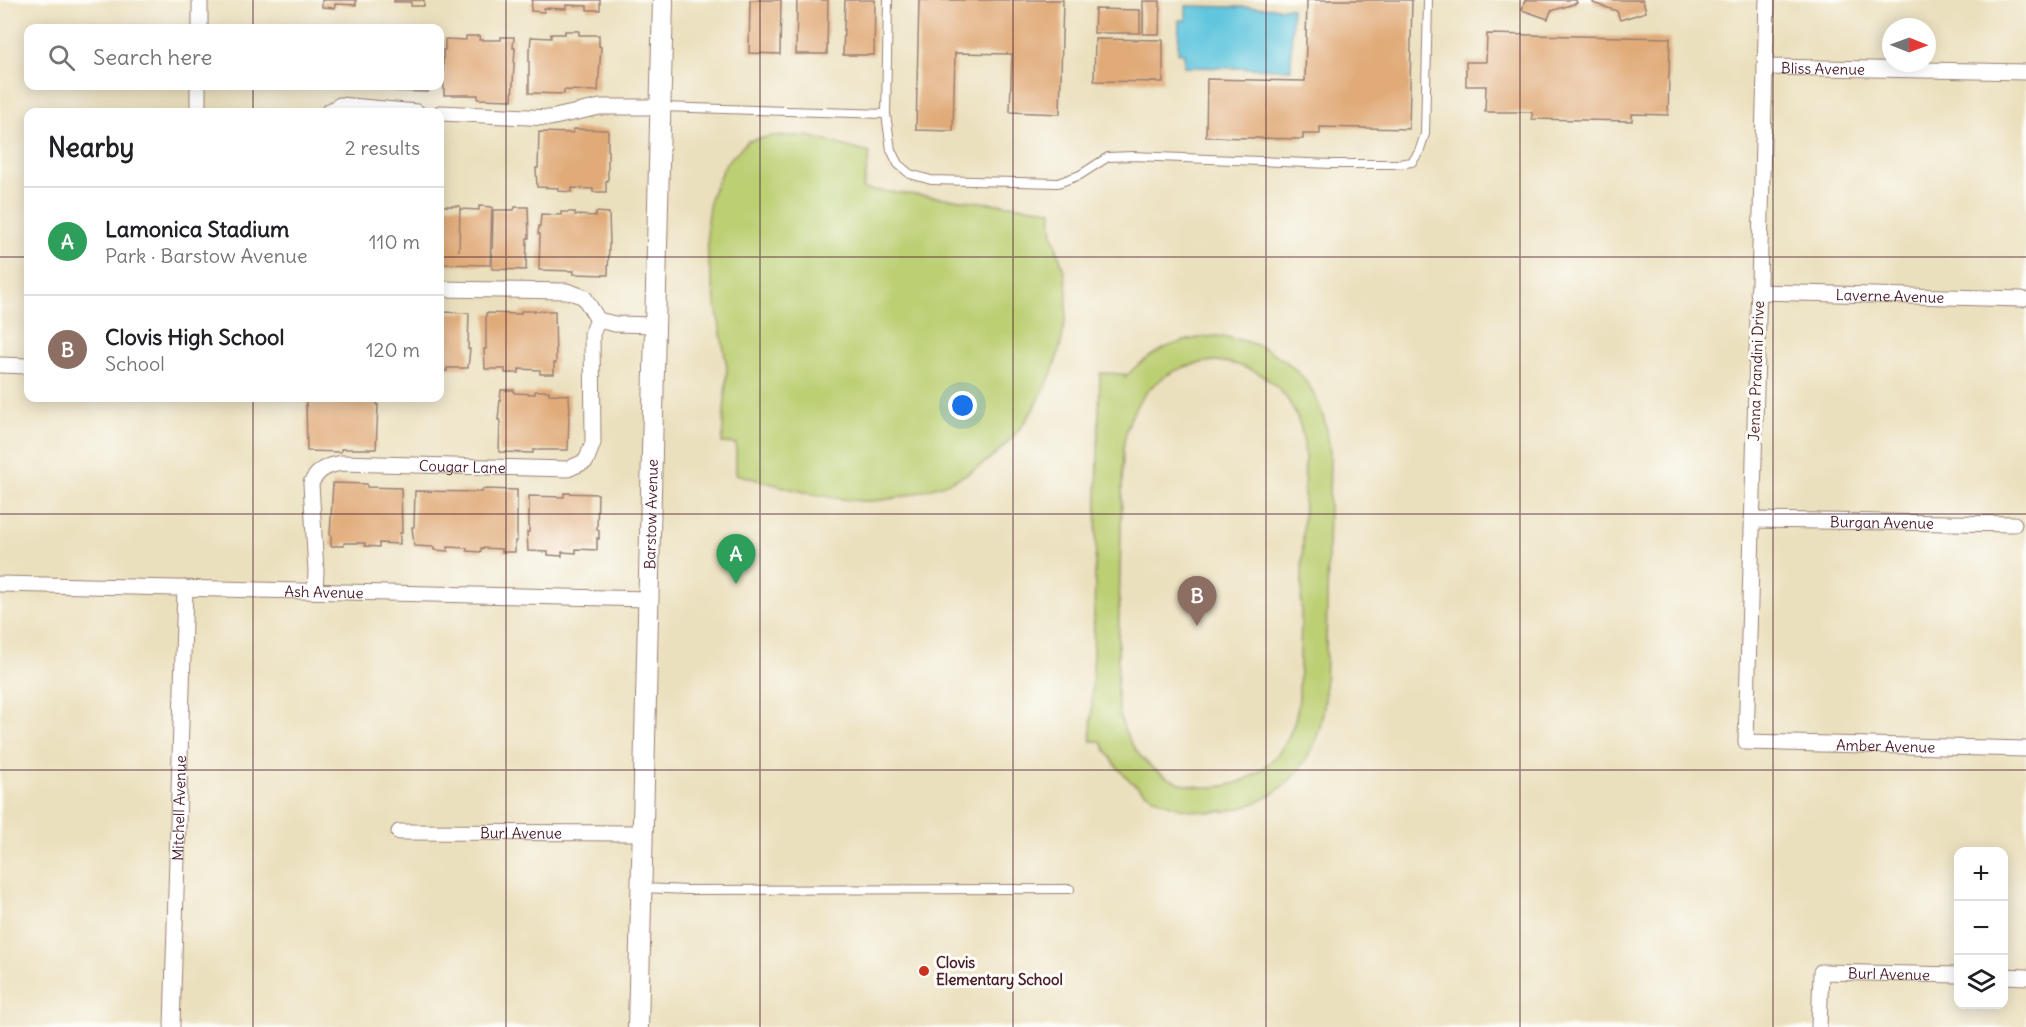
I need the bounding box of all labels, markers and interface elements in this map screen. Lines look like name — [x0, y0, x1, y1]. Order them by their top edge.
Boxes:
north arrow — [1882, 18, 1936, 72]
search box — [24, 24, 444, 90]
icon: search — [45, 41, 78, 74]
text: Search here — [93, 43, 212, 71]
street label: Bliss Avenue — [1781, 58, 1865, 78]
text: Nearby — [48, 131, 134, 164]
text: 2 results — [345, 135, 420, 160]
text: Lamonica Stadium — [105, 215, 289, 243]
text: A — [61, 229, 74, 254]
text: 110 m — [369, 229, 420, 254]
text: Park · Barstow Avenue — [105, 243, 308, 268]
street label: Laverne Avenue — [1835, 285, 1945, 306]
street label: Jenna Prandini Drive — [1744, 300, 1768, 442]
text: Clovis High School — [105, 323, 284, 351]
text: B — [61, 337, 74, 362]
text: 120 m — [366, 337, 420, 362]
text: School — [105, 351, 165, 376]
your location — [948, 391, 977, 420]
street label: Cougar Lane — [419, 456, 506, 477]
street label: Barstow Avenue — [640, 459, 661, 570]
street label: Burgan Avenue — [1830, 512, 1934, 532]
pin: A — [716, 534, 756, 584]
pin: B — [1178, 576, 1216, 626]
street label: Ash Avenue — [284, 581, 364, 602]
street label: Amber Avenue — [1836, 735, 1935, 756]
street label: Mitchell Avenue — [167, 755, 190, 861]
street label: Burl Avenue — [480, 823, 562, 842]
map controls — [1954, 847, 2008, 1009]
button: + — [1954, 847, 2008, 901]
button: − — [1954, 901, 2008, 955]
place label: Clovis Elementary School — [936, 953, 1063, 990]
button: layers — [1954, 955, 2008, 1009]
street label: Burl Avenue — [1848, 963, 1930, 984]
marker: Clovis Elementary School — [917, 964, 931, 978]

